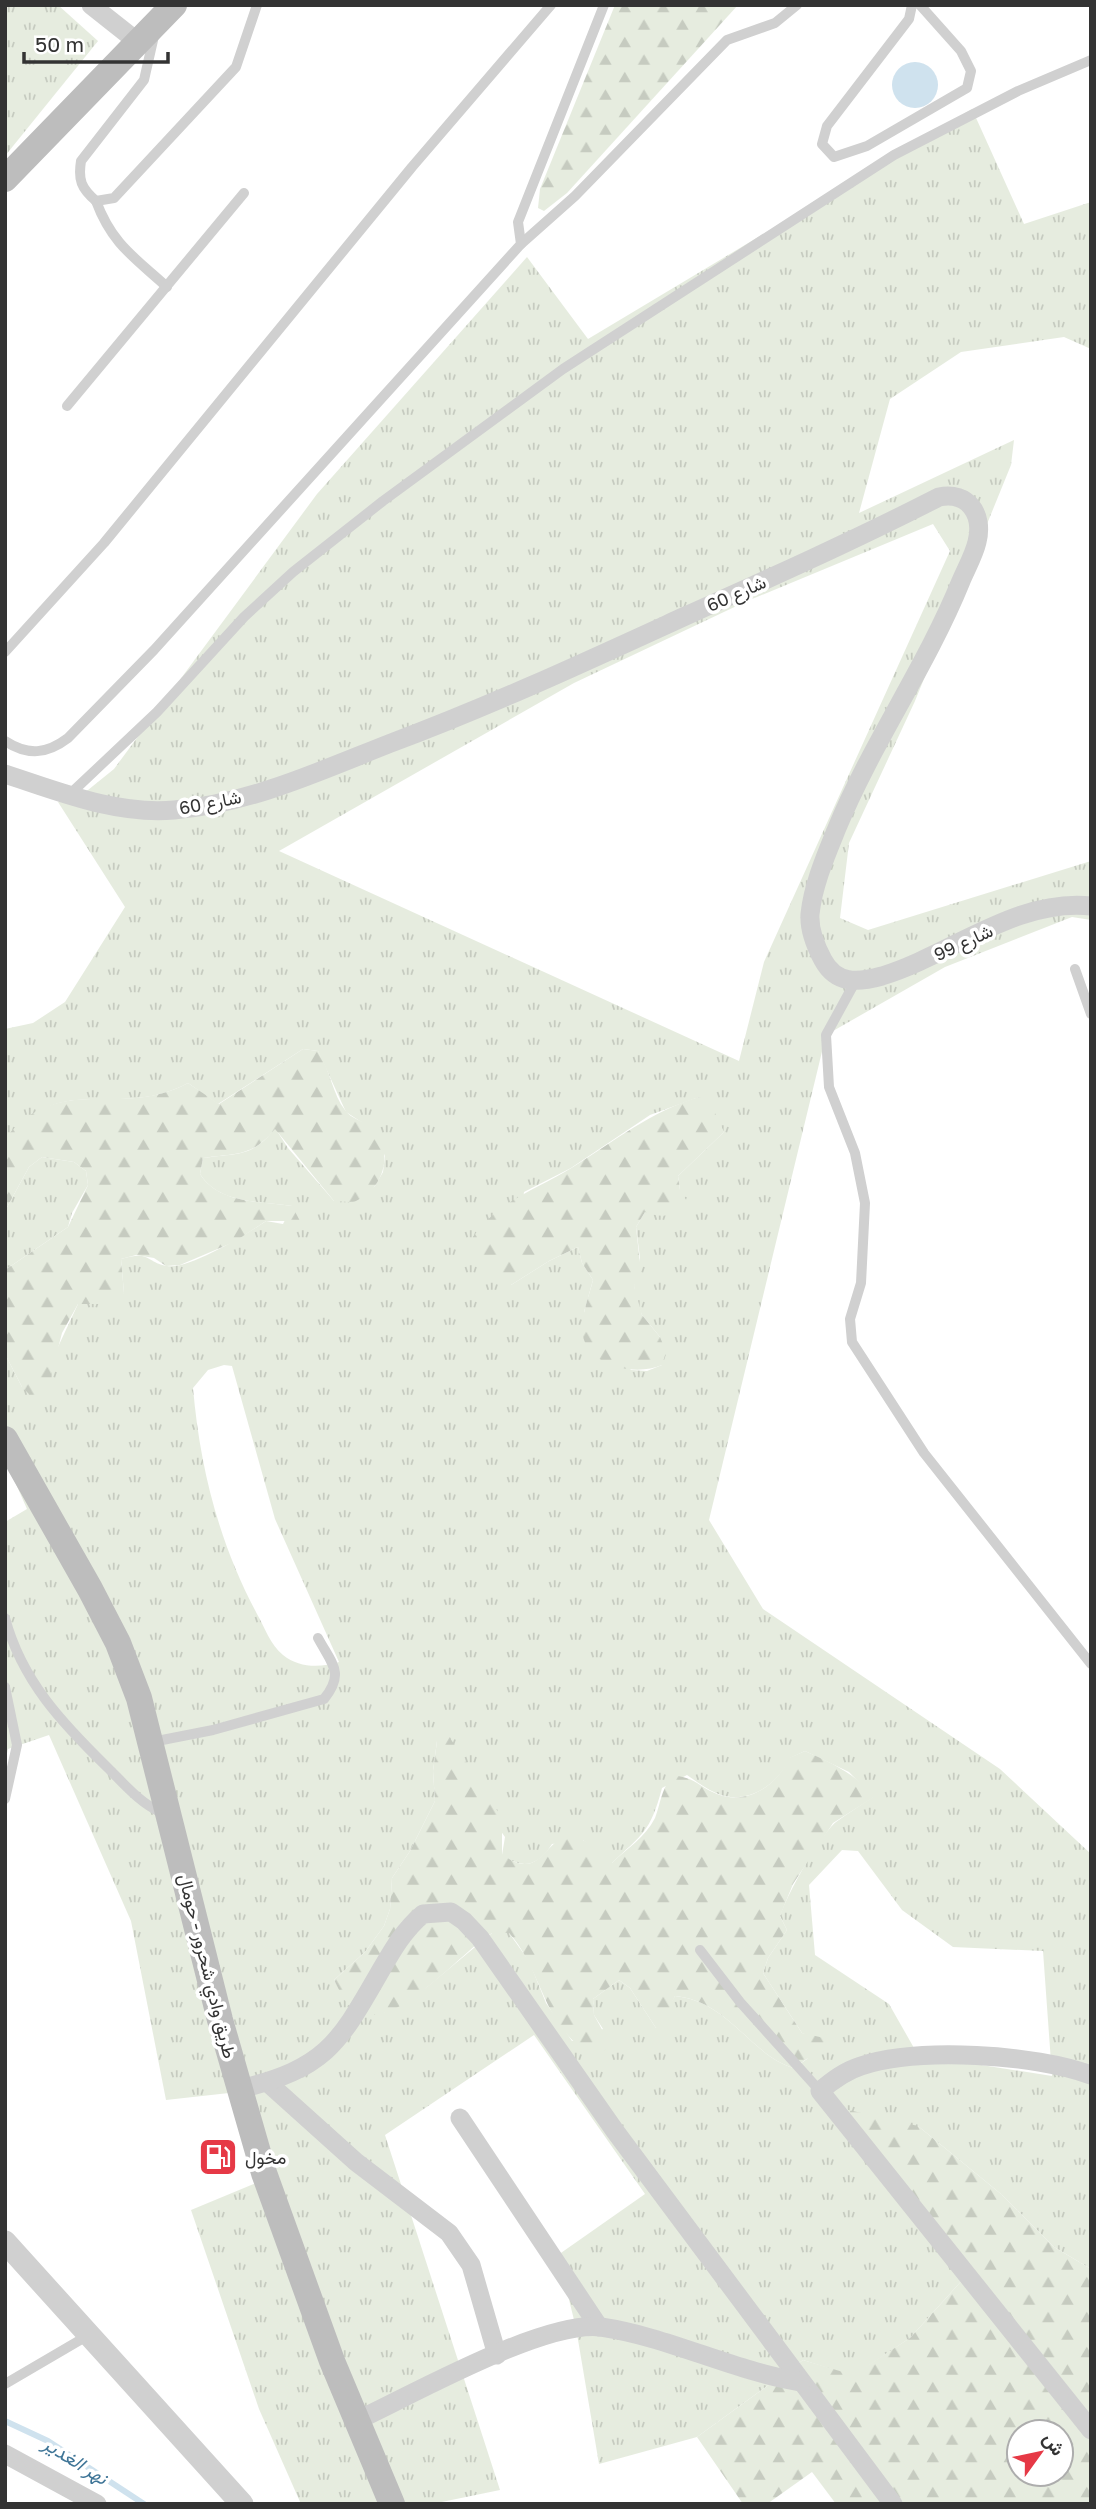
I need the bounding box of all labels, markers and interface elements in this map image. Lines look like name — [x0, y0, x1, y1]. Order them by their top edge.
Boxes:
scale bar — [24, 21, 168, 65]
text: 50 m — [35, 31, 84, 57]
street label: شارع 60 — [703, 570, 770, 618]
street label: شارع 60 — [177, 785, 243, 821]
street label: شارع 99 — [930, 919, 997, 967]
street label: طريق وادي شحرور - حومال — [170, 1871, 242, 2062]
fuel station icon: مخول — [197, 2136, 239, 2178]
place label: مخول — [245, 2146, 286, 2169]
north arrow — [1005, 2418, 1075, 2488]
text: ش — [1038, 2428, 1071, 2460]
water label: نهر الغدير — [38, 2431, 114, 2490]

